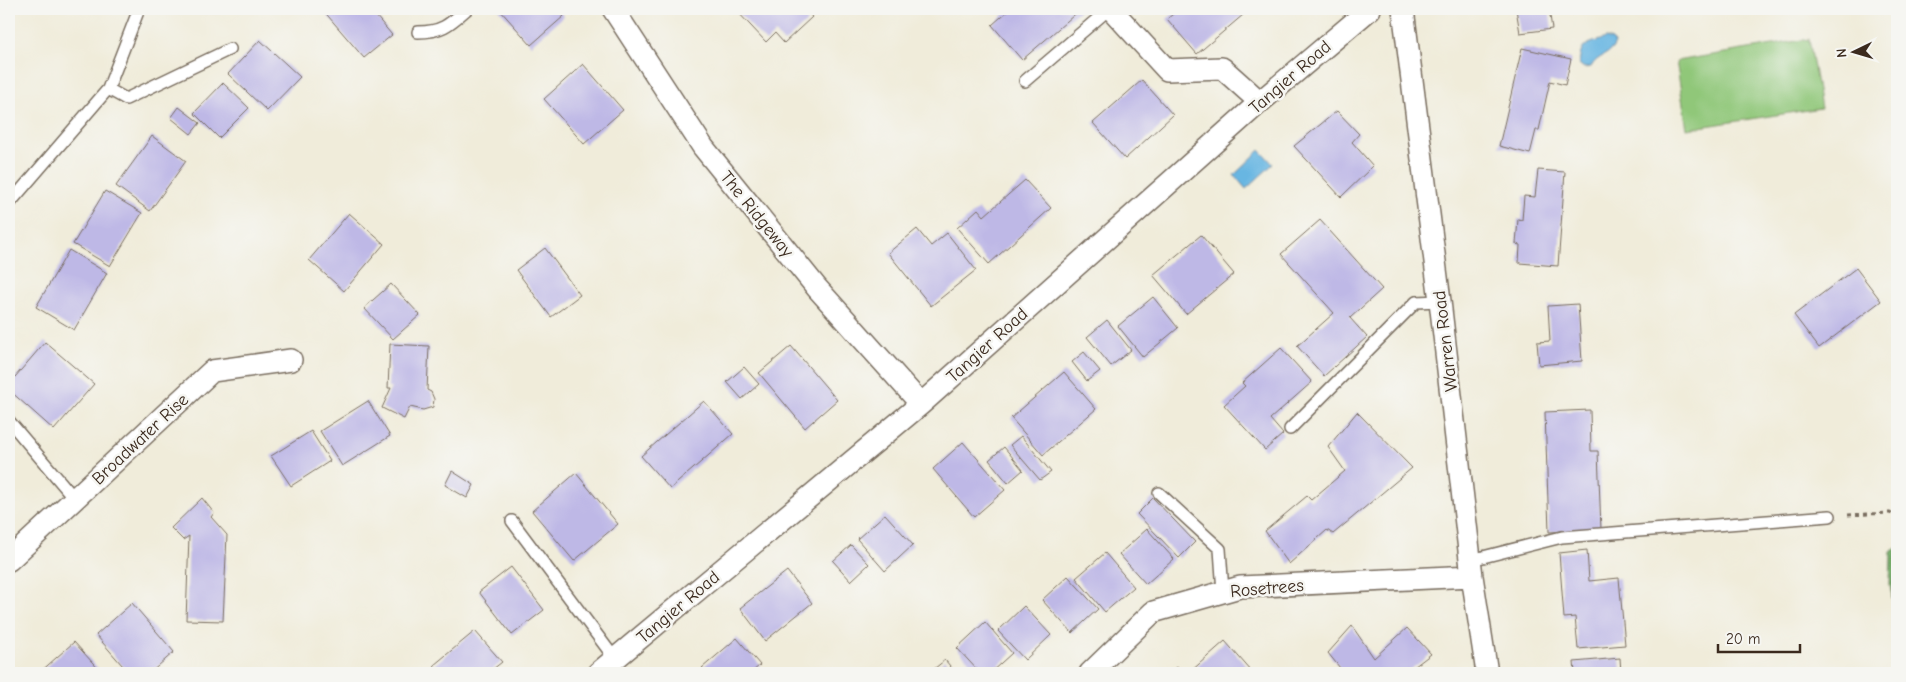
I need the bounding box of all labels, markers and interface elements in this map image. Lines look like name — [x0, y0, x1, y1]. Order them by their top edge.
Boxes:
north arrow — [1828, 28, 1878, 78]
street label: Tangier Road — [1245, 36, 1336, 119]
text: N — [1833, 48, 1850, 58]
street label: The Ridgeway — [715, 167, 798, 262]
street label: Warren Road — [1429, 289, 1462, 393]
street label: Tangier Road — [943, 304, 1032, 387]
street label: Broadwater Rise — [88, 389, 193, 489]
street label: Tangier Road — [633, 567, 724, 648]
street label: Rosetrees — [1229, 575, 1305, 602]
scale bar — [1718, 622, 1801, 654]
text: 20 m — [1726, 630, 1760, 648]

